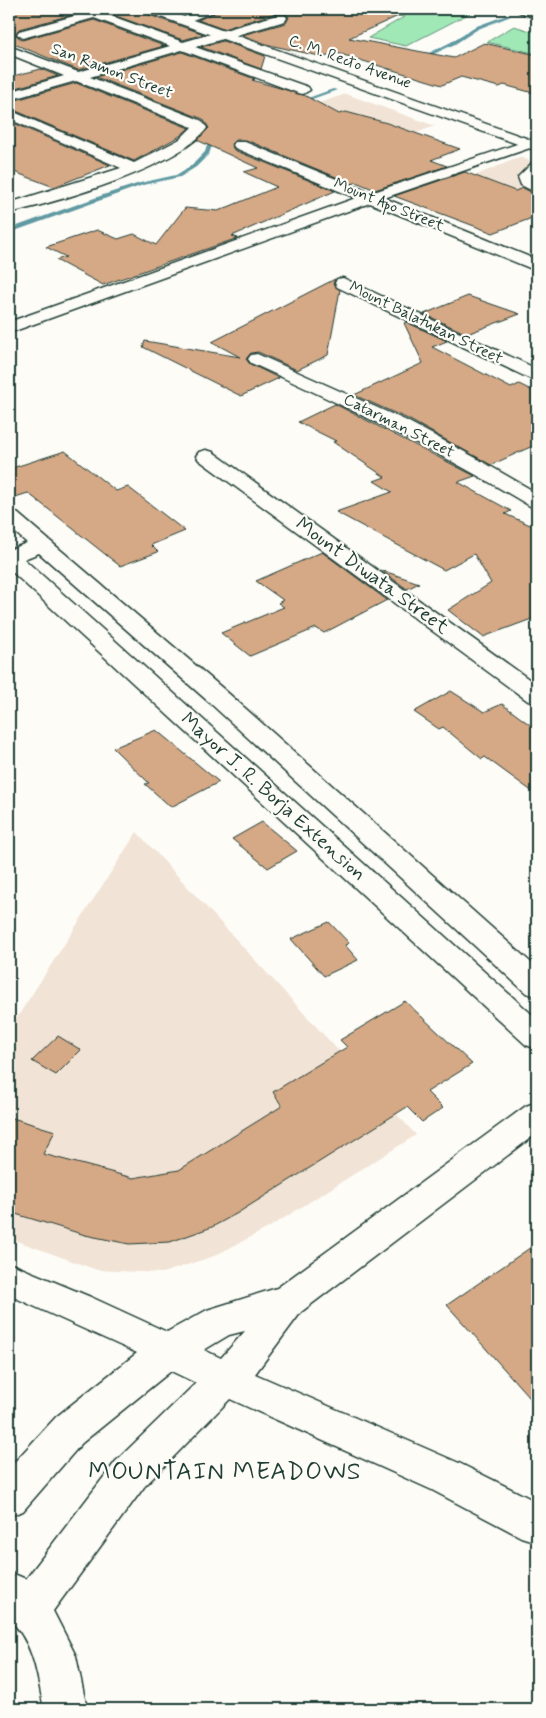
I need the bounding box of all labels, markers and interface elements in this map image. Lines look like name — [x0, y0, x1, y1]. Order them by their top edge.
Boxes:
street label: C. M. Recto Avenue — [286, 30, 414, 94]
street label: San Ramon Street — [48, 38, 176, 104]
street label: Mount Apo Street — [330, 173, 448, 238]
street label: Mount Balatukan Street — [346, 277, 507, 370]
street label: Catarman Street — [340, 389, 459, 463]
street label: Mount Diwata Street — [290, 511, 454, 641]
street label: Mayor J. R. Borja Extension — [175, 706, 371, 888]
district label: MOUNTAIN MEADOWS — [88, 1456, 362, 1489]

